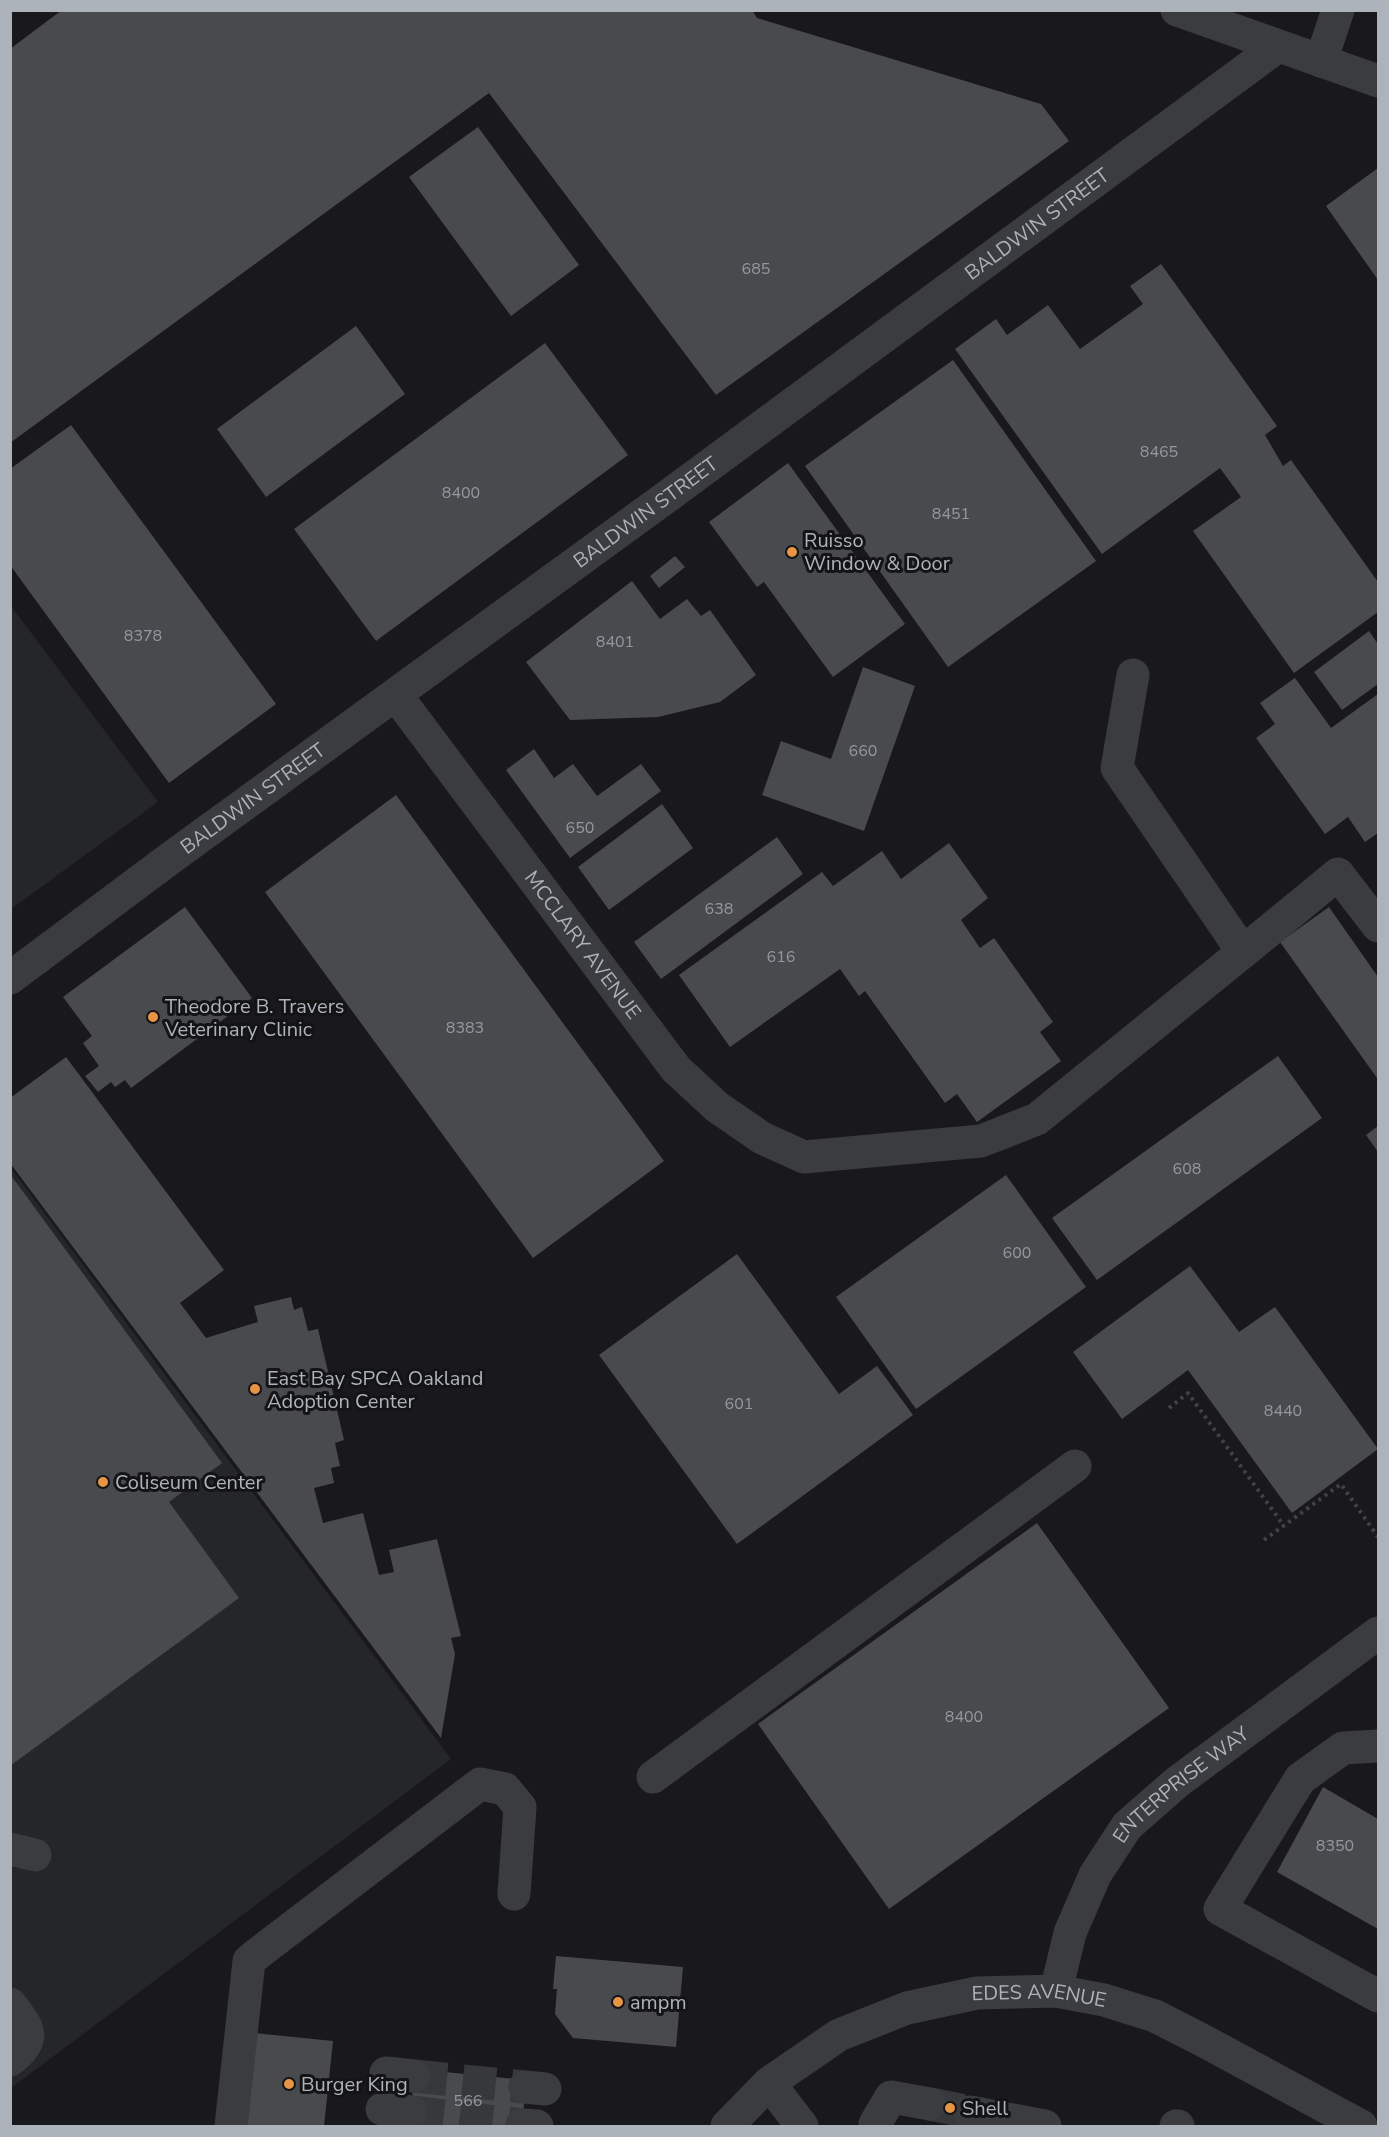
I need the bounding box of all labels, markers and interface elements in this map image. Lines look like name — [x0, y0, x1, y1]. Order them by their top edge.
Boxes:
street label: BALDWIN STREET — [959, 162, 1115, 286]
house number: 685 — [742, 258, 770, 280]
house number: 8465 — [1140, 441, 1178, 463]
street label: BALDWIN STREET — [568, 451, 724, 574]
house number: 8400 — [442, 482, 480, 504]
house number: 8451 — [932, 503, 970, 525]
place label: Ruisso Window & Door — [804, 527, 950, 577]
marker: Ruisso Window & Door — [785, 545, 799, 559]
house number: 8378 — [124, 625, 162, 647]
house number: 8401 — [596, 631, 634, 653]
street label: BALDWIN STREET — [175, 737, 331, 860]
house number: 660 — [849, 740, 877, 762]
house number: 650 — [566, 817, 594, 839]
street label: MCCLARY AVENUE — [518, 865, 647, 1025]
house number: 638 — [705, 898, 733, 920]
house number: 616 — [767, 946, 795, 968]
place label: Theodore B. Travers Veterinary Clinic — [164, 993, 344, 1043]
marker: Theodore B. Travers Veterinary Clinic — [146, 1010, 160, 1024]
house number: 8383 — [446, 1017, 484, 1039]
house number: 608 — [1173, 1158, 1201, 1180]
house number: 600 — [1003, 1242, 1031, 1264]
place label: East Bay SPCA Oakland Adoption Center — [267, 1365, 483, 1415]
marker: East Bay SPCA Oakland Adoption Center — [248, 1382, 262, 1396]
house number: 601 — [725, 1393, 753, 1415]
house number: 8440 — [1264, 1400, 1302, 1422]
place label: Coliseum Center — [115, 1469, 263, 1496]
marker: Coliseum Center — [96, 1475, 110, 1489]
house number: 8400 — [945, 1706, 983, 1728]
street label: ENTERPRISE WAY — [1107, 1720, 1255, 1848]
house number: 8350 — [1316, 1835, 1354, 1857]
street label: EDES AVENUE — [971, 1978, 1108, 2014]
place label: ampm — [630, 1989, 687, 2016]
marker: ampm — [611, 1995, 625, 2009]
place label: Burger King — [301, 2071, 408, 2098]
marker: Burger King — [282, 2077, 296, 2091]
house number: 566 — [454, 2090, 482, 2112]
place label: Shell — [962, 2095, 1008, 2122]
marker: Shell — [943, 2101, 957, 2115]

